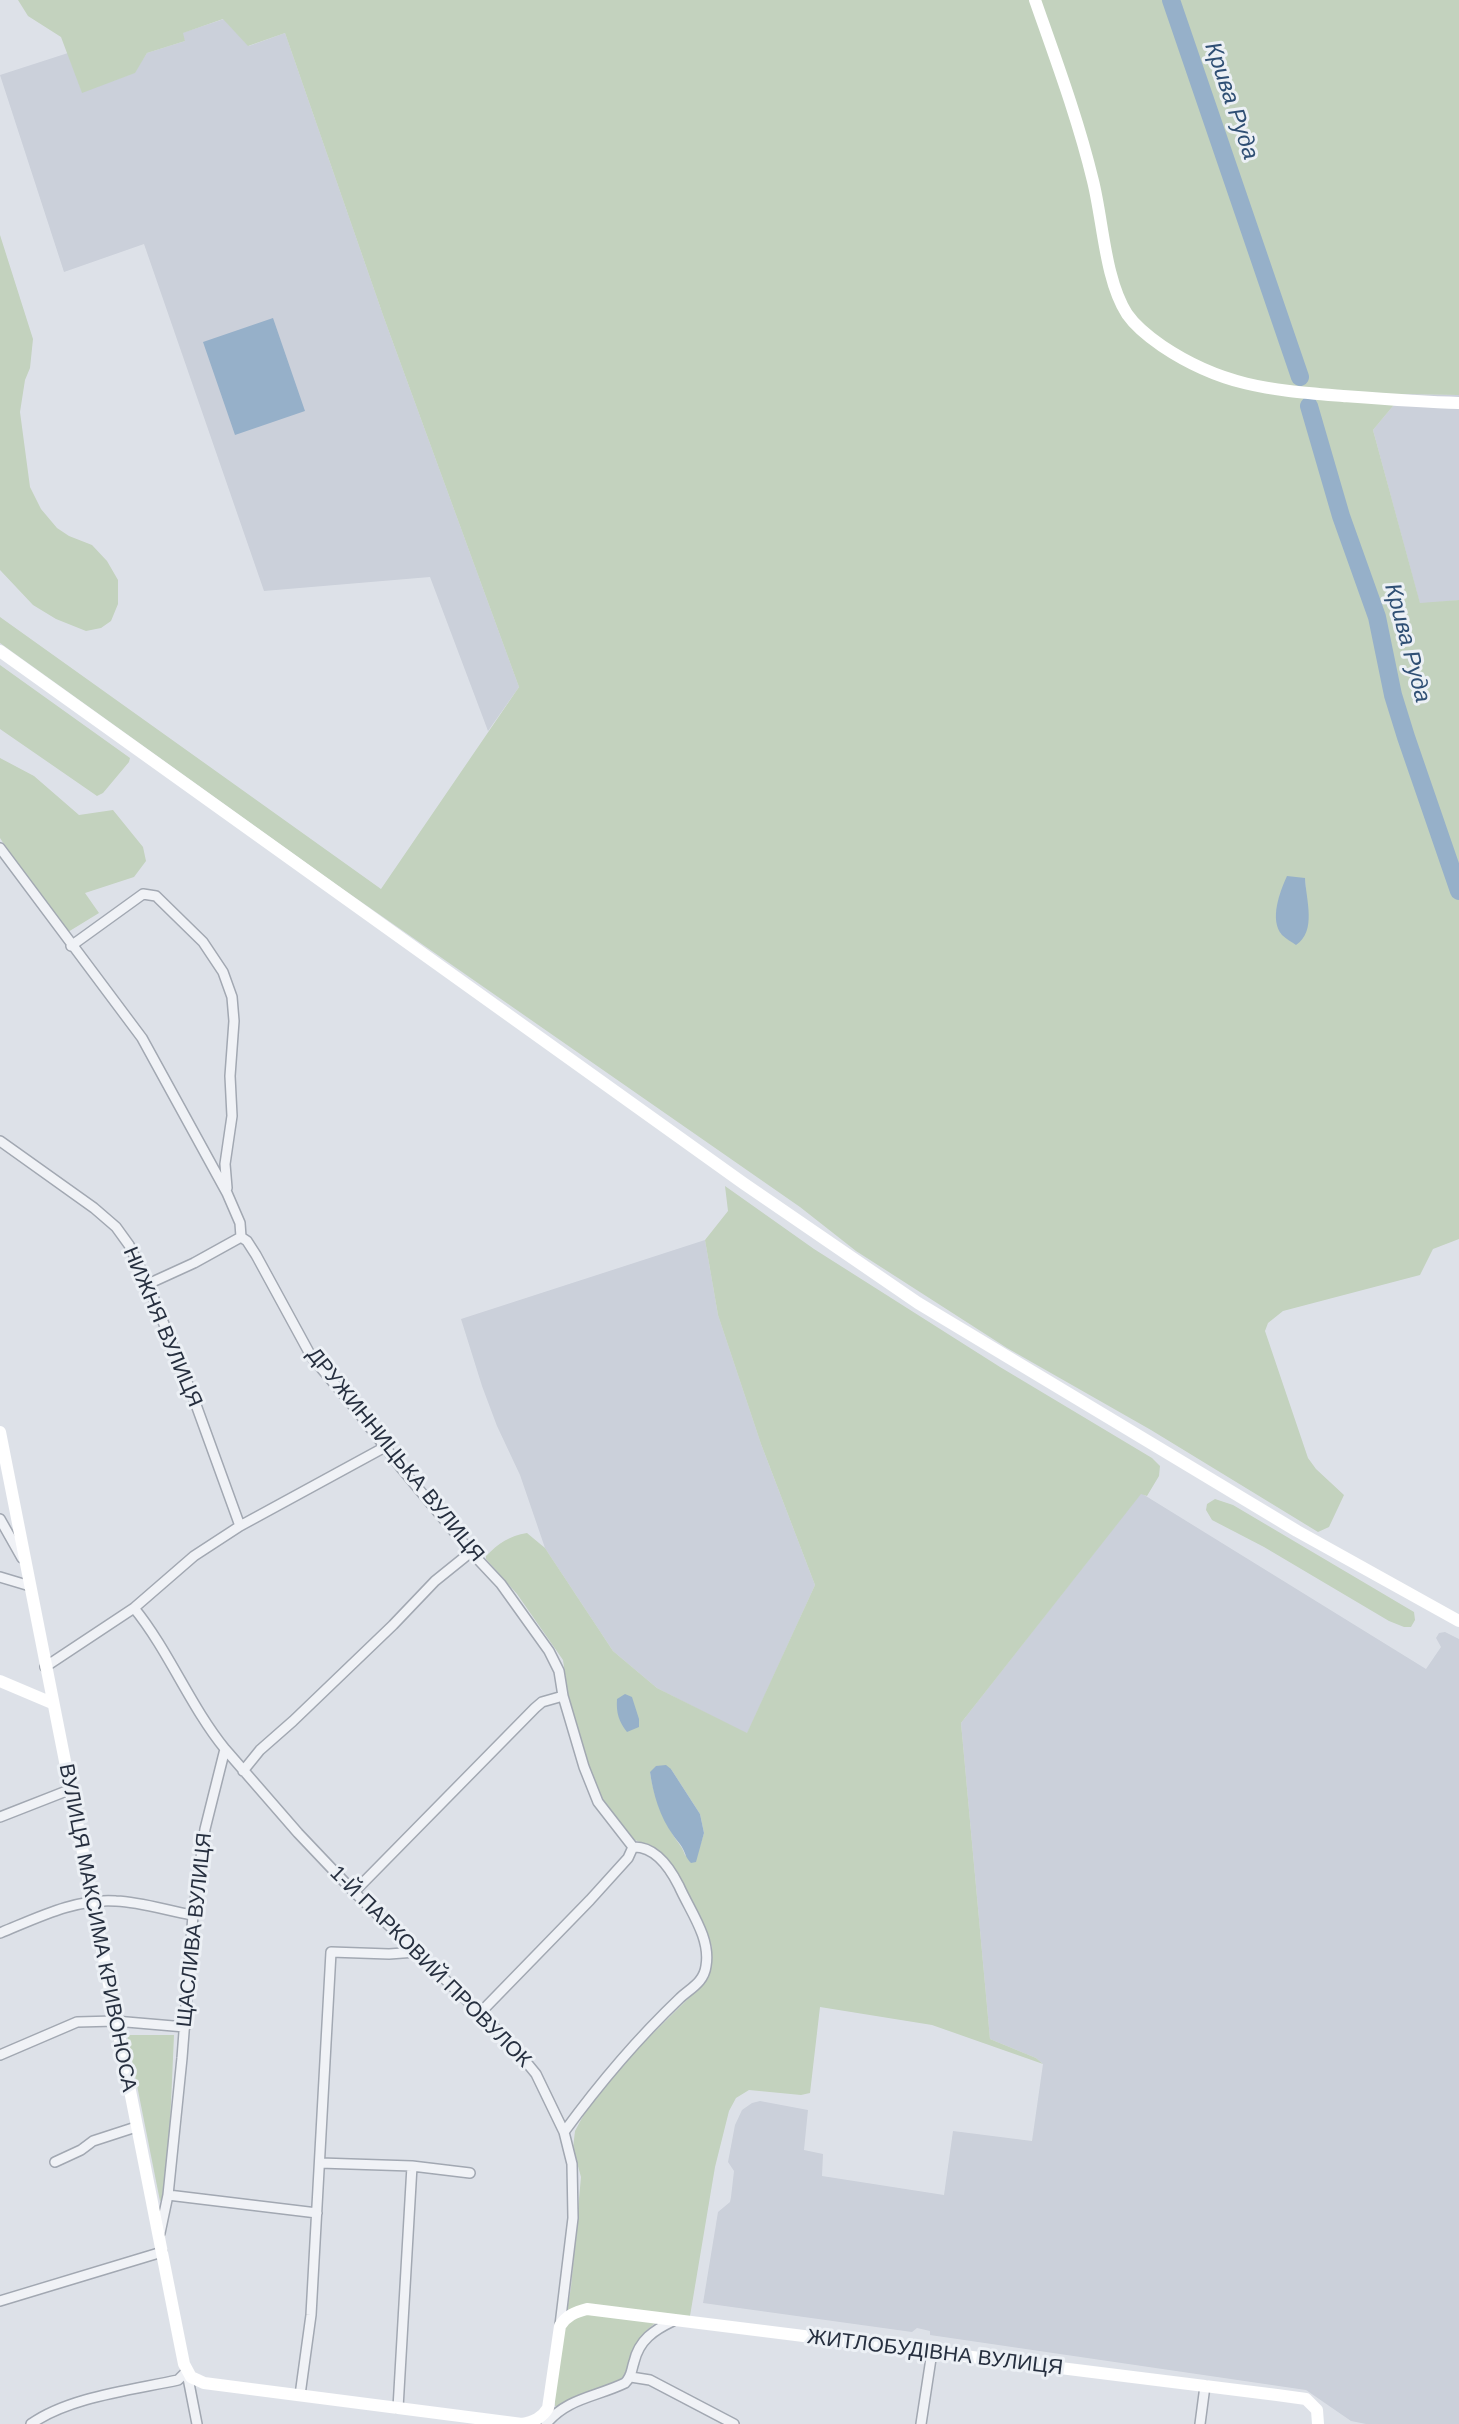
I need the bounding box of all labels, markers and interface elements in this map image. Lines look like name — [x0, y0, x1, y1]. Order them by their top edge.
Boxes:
water label: Крива Руда — [1198, 39, 1264, 163]
water label: Крива Руда — [1378, 580, 1436, 706]
street label: НИЖНЯ ВУЛИЦЯ — [117, 1243, 207, 1411]
street label: ДРУЖИННИЦЬКА ВУЛИЦЯ — [301, 1343, 489, 1567]
street label: ВУЛИЦЯ МАКСИМА КРИВОНОСА — [53, 1762, 141, 2094]
street label: ЩАСЛИВА ВУЛИЦЯ — [172, 1832, 218, 2028]
street label: 1-Й ПАРКОВИЙ ПРОВУЛОК — [324, 1861, 536, 2073]
street label: ЖИТЛОБУДІВНА ВУЛИЦЯ — [806, 2325, 1064, 2381]

